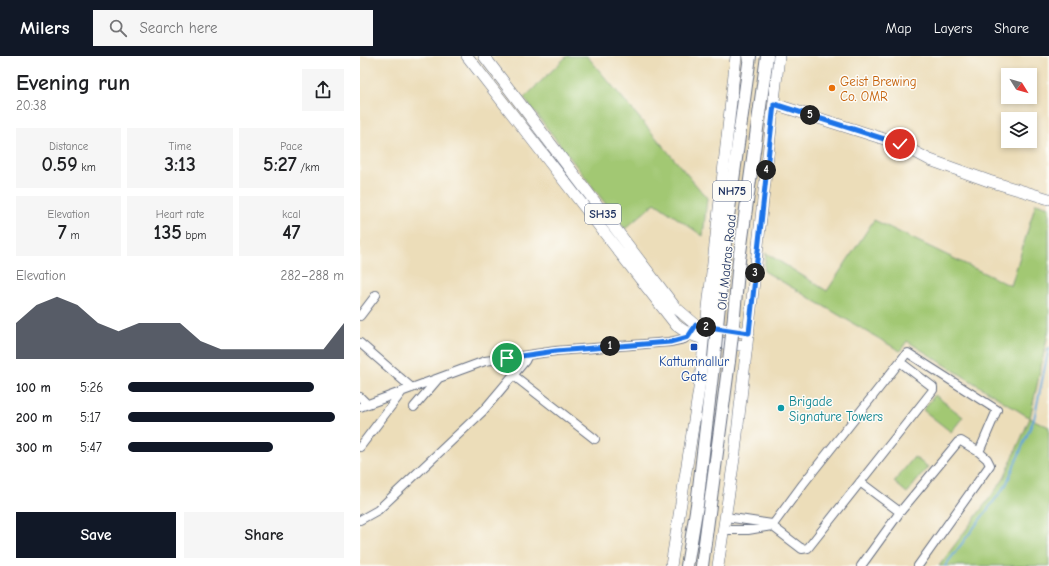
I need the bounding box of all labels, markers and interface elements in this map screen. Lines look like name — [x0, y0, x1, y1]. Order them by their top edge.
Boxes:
search box — [93, 10, 373, 46]
text: Milers — [20, 17, 69, 39]
icon: search — [107, 17, 129, 39]
text: Search here — [139, 19, 218, 37]
text: Map — [885, 20, 912, 37]
text: Layers — [934, 20, 972, 37]
text: Share — [994, 20, 1029, 37]
north arrow — [1001, 68, 1037, 104]
map controls — [1001, 68, 1037, 148]
button: share — [302, 69, 344, 111]
text: Evening run — [16, 70, 130, 96]
place label: Geist Brewing Co. OMR — [840, 74, 917, 104]
marker: Geist Brewing Co. OMR — [827, 83, 837, 93]
text: 20:38 — [16, 98, 46, 113]
pin: 5 — [800, 105, 820, 125]
text: 5 — [807, 108, 813, 121]
button: layers — [1001, 112, 1037, 148]
pin — [883, 127, 917, 161]
icon: check — [889, 133, 911, 155]
text: Distance — [49, 140, 88, 153]
text: Time — [169, 140, 191, 153]
text: Pace — [280, 140, 302, 153]
text: 0.59 — [42, 153, 78, 176]
text: 3:13 — [164, 153, 196, 176]
text: 5:27 — [263, 153, 297, 176]
pin: 4 — [756, 160, 776, 180]
text: km — [78, 161, 96, 174]
text: /km — [297, 161, 320, 174]
text: 4 — [763, 163, 769, 176]
road number: NH75 — [713, 181, 751, 201]
road number: SH35 — [585, 204, 621, 224]
text: Elevation — [48, 208, 90, 221]
text: Heart rate — [156, 208, 204, 221]
text: kcal — [282, 208, 301, 221]
street label: Old Madras Road — [714, 213, 739, 311]
text: 7 — [58, 221, 67, 244]
text: 135 — [154, 221, 182, 244]
text: 47 — [282, 221, 301, 244]
text: m — [67, 229, 80, 242]
text: bpm — [182, 229, 206, 242]
pin: 3 — [745, 263, 765, 283]
text: 3 — [752, 266, 758, 279]
text: Elevation — [16, 268, 66, 283]
text: 282–288 m — [281, 268, 344, 283]
pin: 2 — [696, 317, 716, 337]
text: 2 — [703, 320, 709, 333]
pin: 1 — [600, 336, 620, 356]
text: 1 — [608, 339, 612, 352]
pin — [490, 341, 524, 375]
marker: Kattumnallur Gate — [689, 342, 699, 352]
icon: arrive — [496, 347, 518, 369]
place label: Kattumnallur Gate — [659, 354, 730, 384]
text: 100 m — [16, 380, 51, 395]
text: 5:26 — [80, 380, 103, 395]
place label: Brigade Signature Towers — [789, 394, 883, 424]
marker: Brigade Signature Towers — [776, 403, 786, 413]
text: 200 m — [16, 410, 52, 425]
text: 5:17 — [80, 410, 101, 425]
text: 300 m — [16, 440, 52, 455]
text: 5:47 — [80, 440, 102, 455]
button: Save — [16, 512, 176, 558]
button: Share — [184, 512, 344, 558]

